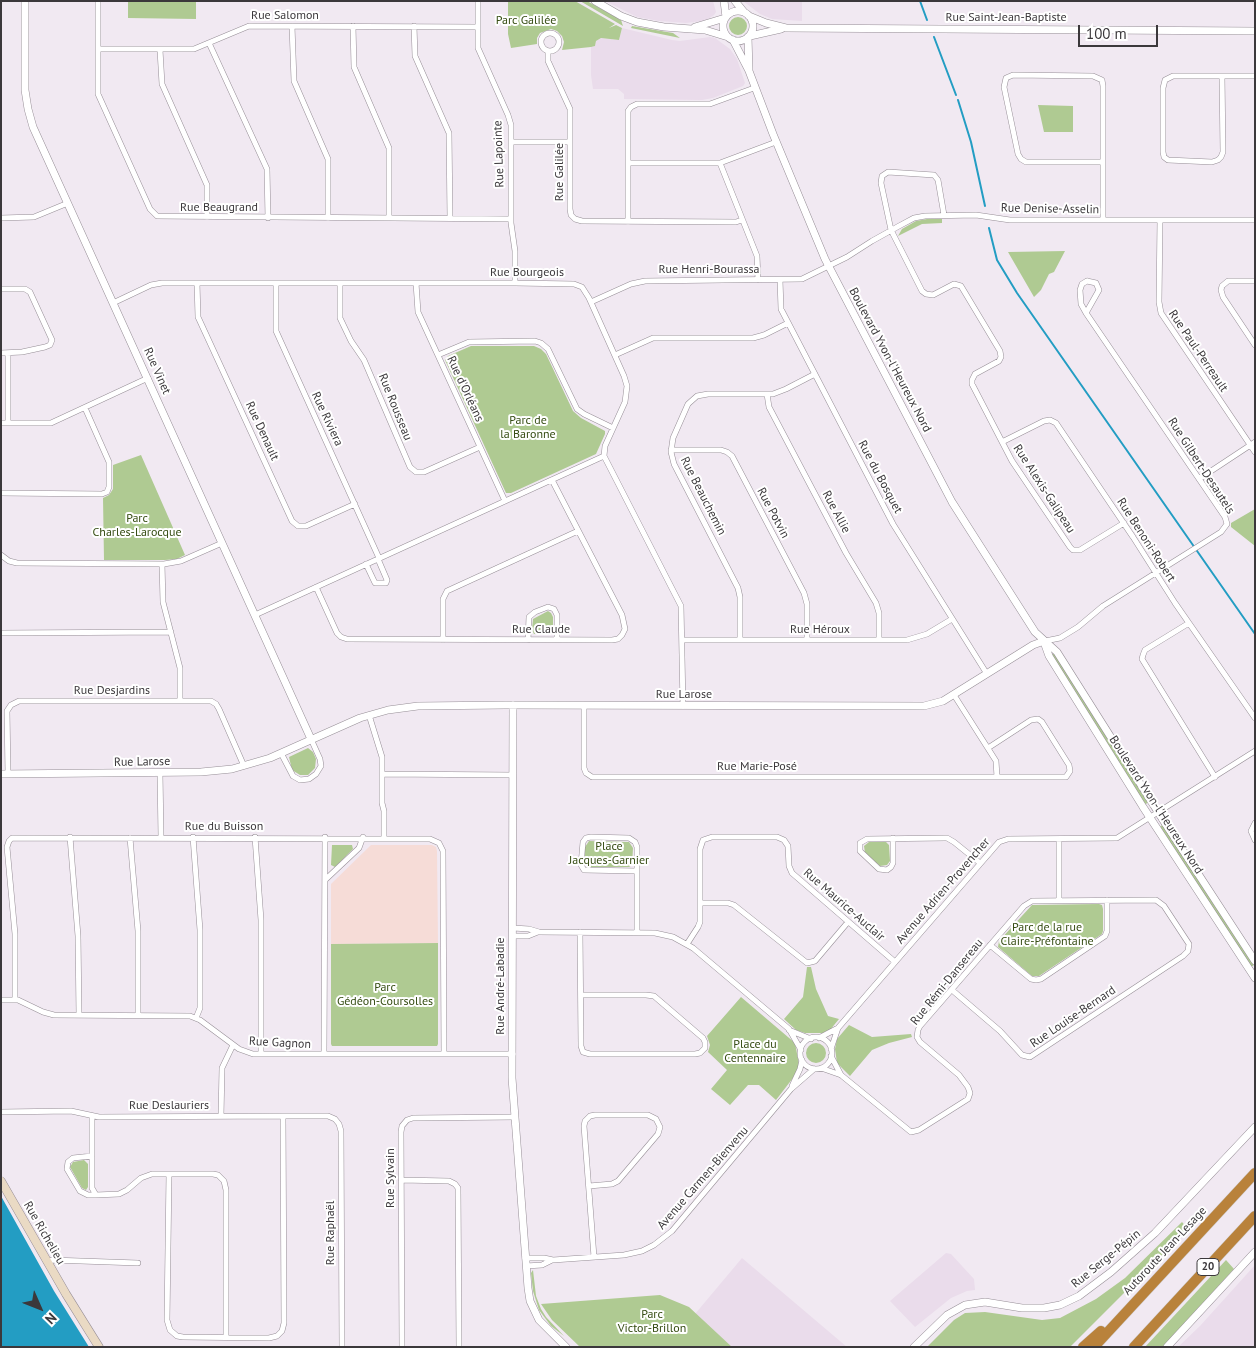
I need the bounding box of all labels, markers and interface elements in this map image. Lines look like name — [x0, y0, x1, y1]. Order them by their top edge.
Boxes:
street label: Rue Salomon — [251, 9, 319, 23]
street label: Rue Saint-Jean-Baptiste — [945, 11, 1067, 25]
park label: Parc Galilée — [496, 14, 556, 28]
scale bar — [1081, 15, 1161, 47]
text: 100 m — [1086, 24, 1127, 43]
street label: Rue Lapointe — [491, 120, 507, 188]
street label: Rue Galilée — [553, 143, 567, 201]
street label: Rue Beaugrand — [180, 201, 258, 215]
street label: Rue Denise-Asselin — [1001, 201, 1099, 217]
street label: Rue Henri-Bourassa — [658, 263, 760, 277]
street label: Rue Bourgeois — [490, 266, 564, 280]
street label: Boulevard Yvon-l'Heureux Nord — [846, 285, 934, 435]
street label: Rue Paul-Perreault — [1165, 307, 1231, 395]
street label: Rue Vinet — [140, 345, 174, 397]
street label: Rue d'Orléans — [444, 354, 486, 424]
street label: Rue Rousseau — [375, 371, 415, 443]
street label: Rue Riviera — [308, 390, 346, 448]
street label: Rue Denault — [242, 399, 282, 463]
park label: Parc de la Baronne — [500, 414, 556, 442]
street label: Rue Gilbert-Desautels — [1164, 415, 1238, 517]
street label: Rue du Bosquet — [855, 438, 905, 516]
street label: Rue Alexis-Galipeau — [1010, 442, 1078, 536]
street label: Rue Beauchemin — [677, 454, 729, 538]
street label: Rue Potvin — [754, 485, 792, 541]
street label: Rue Allie — [819, 488, 853, 536]
street label: Rue Benoni-Robert — [1114, 495, 1178, 585]
park label: Parc Charles-Larocque — [93, 512, 181, 540]
street label: Rue Claude — [512, 623, 570, 637]
street label: Rue Héroux — [790, 623, 850, 637]
street label: Rue Desjardins — [74, 684, 150, 698]
street label: Rue Larose — [656, 688, 712, 702]
street label: Boulevard Yvon-l'Heureux Nord — [1106, 733, 1206, 877]
street label: Rue Larose — [114, 754, 170, 770]
street label: Rue Marie-Posé — [717, 760, 797, 774]
street label: Rue du Buisson — [185, 820, 263, 834]
street label: Avenue Adrien-Provencher — [893, 835, 993, 947]
park label: Place Jacques-Garnier — [569, 840, 649, 868]
street label: Rue Maurice-Auclair — [800, 866, 888, 944]
park label: Parc de la rue Claire-Préfontaine — [1000, 921, 1094, 949]
street label: Rue Rémi-Dansereau — [908, 936, 986, 1028]
street label: Rue André-Labadie — [494, 937, 508, 1035]
park label: Parc Gédéon-Coursolles — [337, 981, 433, 1009]
street label: Rue Louise-Bernard — [1027, 983, 1119, 1051]
street label: Rue Gagnon — [249, 1034, 311, 1052]
park label: Place du Centennaire — [724, 1038, 786, 1066]
street label: Rue Deslauriers — [129, 1099, 209, 1113]
street label: Avenue Carmen-Bienvenu — [654, 1124, 752, 1232]
street label: Rue Sylvain — [384, 1148, 398, 1208]
street label: Rue Richelieu — [20, 1199, 68, 1267]
street label: Rue Raphaël — [324, 1201, 338, 1265]
street label: Autoroute Jean-Lesage — [1120, 1204, 1210, 1298]
street label: Rue Serge-Pépin — [1069, 1227, 1143, 1291]
road number: 20 — [1197, 1258, 1219, 1276]
north arrow — [15, 1283, 65, 1333]
park label: Parc Victor-Brillon — [618, 1308, 686, 1336]
text: N — [41, 1309, 60, 1328]

